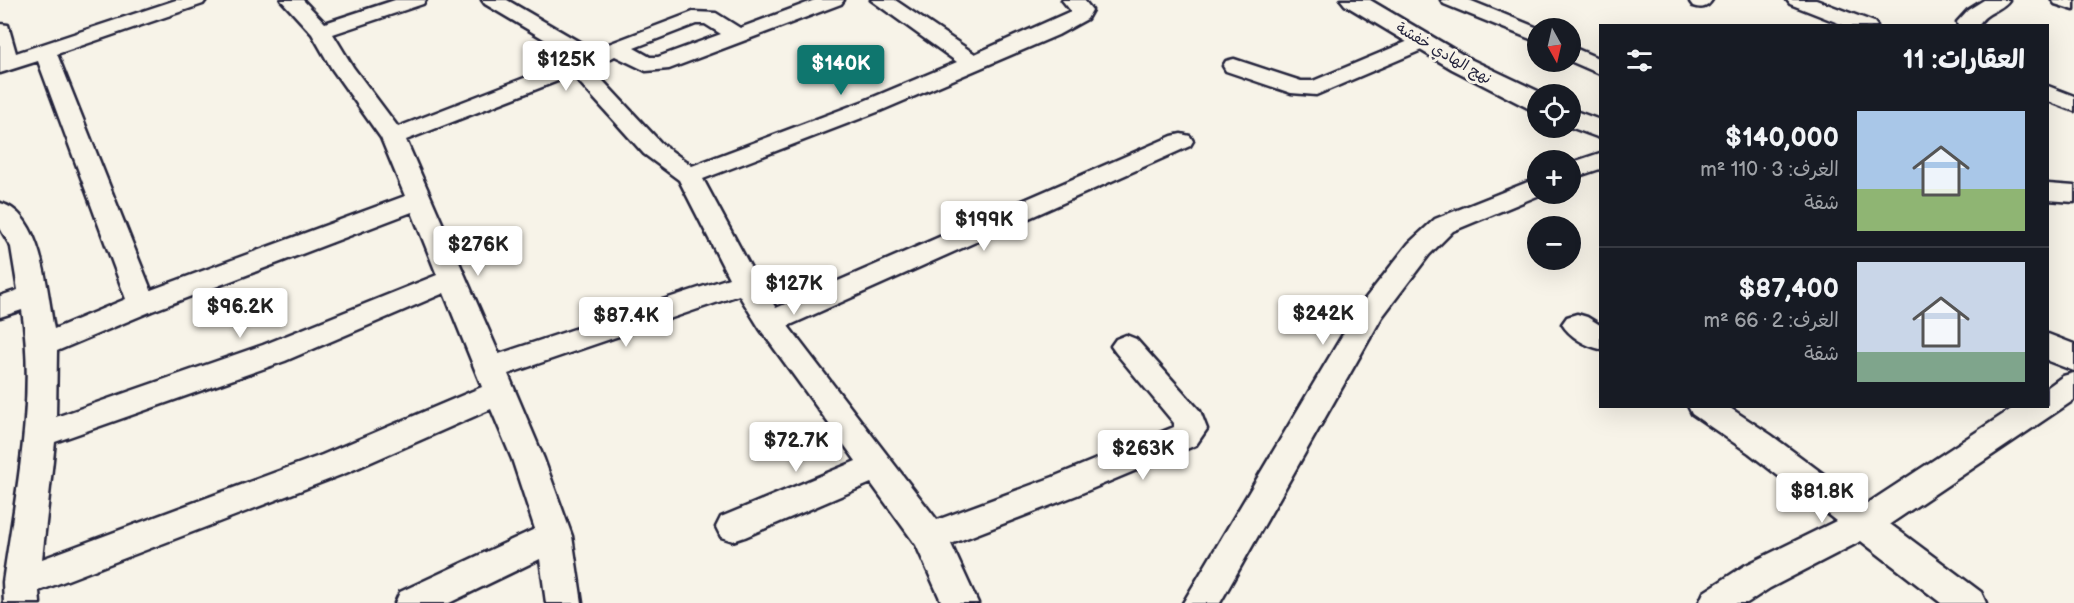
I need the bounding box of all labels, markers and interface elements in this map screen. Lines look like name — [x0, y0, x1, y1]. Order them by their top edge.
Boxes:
street label: نهج الهادي خفشة — [1392, 18, 1495, 89]
north arrow — [1527, 18, 1581, 72]
map controls — [1527, 18, 1581, 270]
pin: $125K — [524, 41, 608, 92]
icon: filters — [1623, 44, 1656, 77]
pin: $140K — [799, 45, 883, 96]
text: العقارات: 11 — [1903, 45, 2025, 76]
text: $125K — [537, 48, 595, 72]
text: $140K — [811, 52, 871, 76]
button: locate — [1527, 84, 1581, 138]
text: $140,000 — [1725, 123, 1839, 154]
icon: home — [1905, 135, 1977, 207]
button: + — [1527, 150, 1581, 204]
text: الغرف: 3 · 110 m² — [1700, 158, 1839, 182]
text: شقة — [1804, 191, 1839, 215]
pin: $199K — [942, 201, 1026, 252]
text: $199K — [955, 208, 1013, 232]
button: − — [1527, 216, 1581, 270]
pin: $276K — [436, 226, 520, 277]
text: $276K — [447, 233, 509, 257]
pin: $127K — [752, 265, 836, 316]
text: $127K — [765, 272, 823, 296]
text: $87,400 — [1738, 274, 1839, 305]
icon: home — [1905, 286, 1977, 358]
pin: $96.2K — [191, 288, 289, 339]
text: $96.2K — [207, 295, 274, 319]
pin: $242K — [1281, 295, 1365, 346]
pin: $87.4K — [577, 297, 675, 348]
text: $242K — [1292, 302, 1354, 326]
text: $87.4K — [593, 304, 659, 328]
text: الغرف: 2 · 66 m² — [1704, 309, 1839, 333]
text: شقة — [1804, 342, 1839, 366]
pin: $72.7K — [747, 422, 845, 473]
text: $72.7K — [763, 429, 829, 453]
pin: $263K — [1101, 430, 1185, 481]
text: $263K — [1112, 437, 1174, 461]
pin: $81.8K — [1773, 473, 1871, 524]
text: $81.8K — [1790, 480, 1854, 504]

